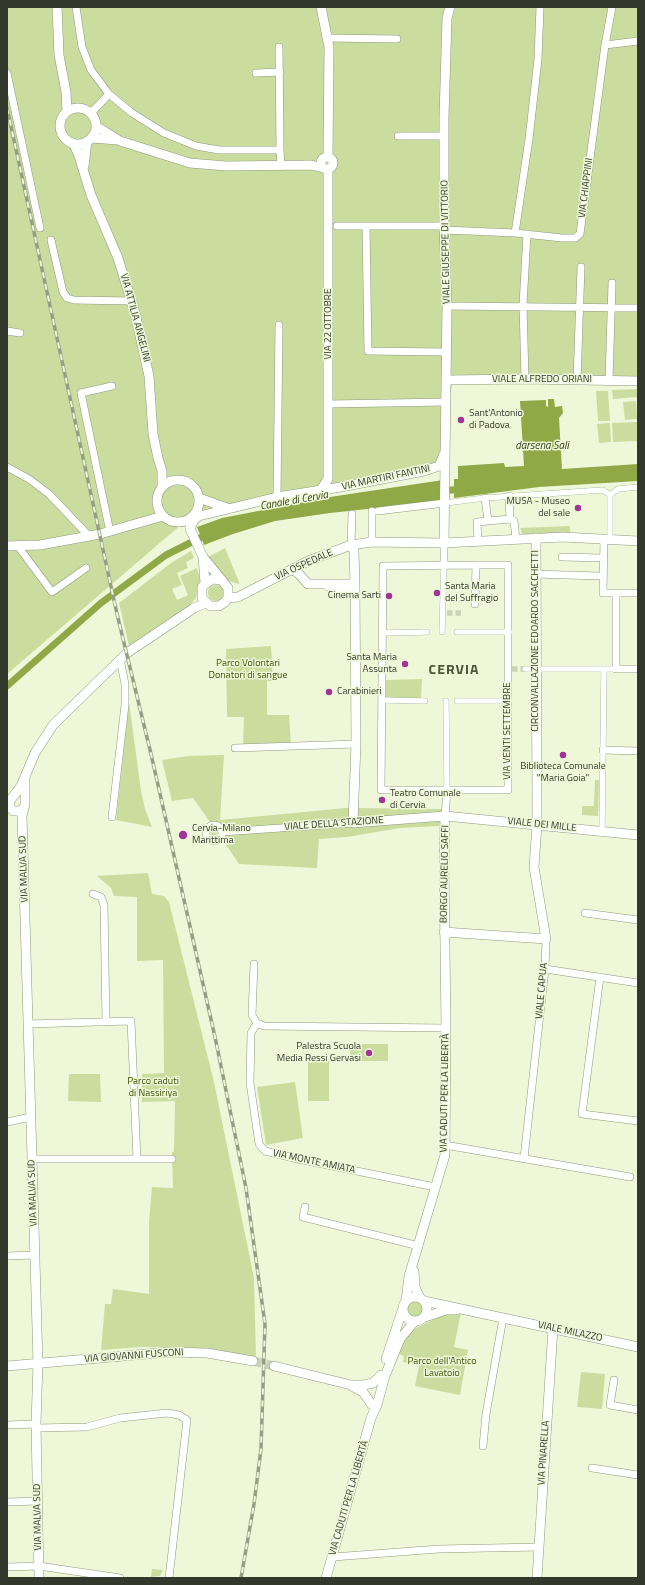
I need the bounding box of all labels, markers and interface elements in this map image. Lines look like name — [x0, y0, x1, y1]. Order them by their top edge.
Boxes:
street label: VIA CHIAPPINI — [576, 157, 596, 219]
street label: VIALE GIUSEPPE DI VITTORIO — [439, 180, 453, 304]
street label: VIA ATTILIA ANGELINI — [117, 272, 153, 364]
street label: VIA 22 OTTOBRE — [323, 288, 335, 360]
street label: VIALE ALFREDO ORIANI — [492, 374, 592, 386]
place label: Sant'Antonio di Padova — [469, 408, 523, 432]
marker: Sant'Antonio di Padova — [456, 415, 466, 425]
water label: darsena Sali — [515, 439, 569, 453]
street label: VIA MARTIRI FANTINI — [341, 463, 431, 493]
water label: Canale di Cervia — [259, 489, 329, 513]
place label: MUSA - Museo del sale — [506, 496, 570, 520]
marker: MUSA - Museo del sale — [573, 503, 583, 513]
street label: VIA OSPEDALE — [273, 547, 335, 583]
street label: CIRCONVALLAZIONE EDOARDO SACCHETTI — [530, 550, 542, 732]
place label: Santa Maria del Suffragio — [445, 581, 498, 604]
marker: Santa Maria del Suffragio — [432, 588, 442, 598]
place label: Cinema Sarti — [328, 590, 381, 602]
marker: Cinema Sarti — [384, 591, 394, 601]
place label: Santa Maria Assunta — [346, 652, 397, 676]
park label: Parco Volontari Donatori di sangue — [209, 658, 287, 682]
marker: Santa Maria Assunta — [400, 659, 410, 669]
district label: CERVIA — [429, 663, 479, 679]
street label: VIA VENTI SETTEMBRE — [502, 682, 514, 780]
place label: Carabinieri — [337, 686, 382, 698]
marker: Carabinieri — [324, 687, 334, 697]
marker: Biblioteca Comunale "Maria Goia" — [558, 750, 568, 760]
place label: Biblioteca Comunale "Maria Goia" — [520, 761, 606, 784]
place label: Teatro Comunale di Cervia — [390, 788, 461, 812]
marker: Teatro Comunale di Cervia — [377, 795, 387, 805]
street label: VIALE DELLA STAZIONE — [284, 815, 384, 833]
street label: VIALE DEI MILLE — [507, 815, 577, 835]
place label: Cervia-Milano Marittima — [192, 823, 251, 846]
street label: BORGO AURELIO SAFFI — [438, 825, 452, 923]
marker: Cervia-Milano Marittima — [177, 829, 189, 841]
street label: VIA MALVA SUD — [17, 835, 31, 903]
street label: VIALE CAPUA — [534, 962, 550, 1020]
street label: VIA CADUTI PER LA LIBERTÀ — [438, 1033, 452, 1153]
place label: Palestra Scuola Media Ressi Gervasi — [277, 1041, 361, 1064]
marker: Palestra Scuola Media Ressi Gervasi — [364, 1048, 374, 1058]
park label: Parco caduti di Nassiriya — [127, 1076, 179, 1100]
street label: VIA MONTE AMIATA — [272, 1147, 356, 1177]
street label: VIA MALVA SUD — [26, 1159, 40, 1227]
street label: VIALE MILAZZO — [537, 1319, 603, 1345]
street label: VIA GIOVANNI FUSCONI — [84, 1347, 184, 1365]
park label: Parco dell'Antico Lavatoio — [407, 1356, 477, 1380]
street label: VIA PINARELLA — [536, 1420, 552, 1486]
street label: VIA CADUTI PER LA LIBERTÀ — [327, 1439, 371, 1557]
street label: VIA MALVA SUD — [31, 1483, 45, 1551]

